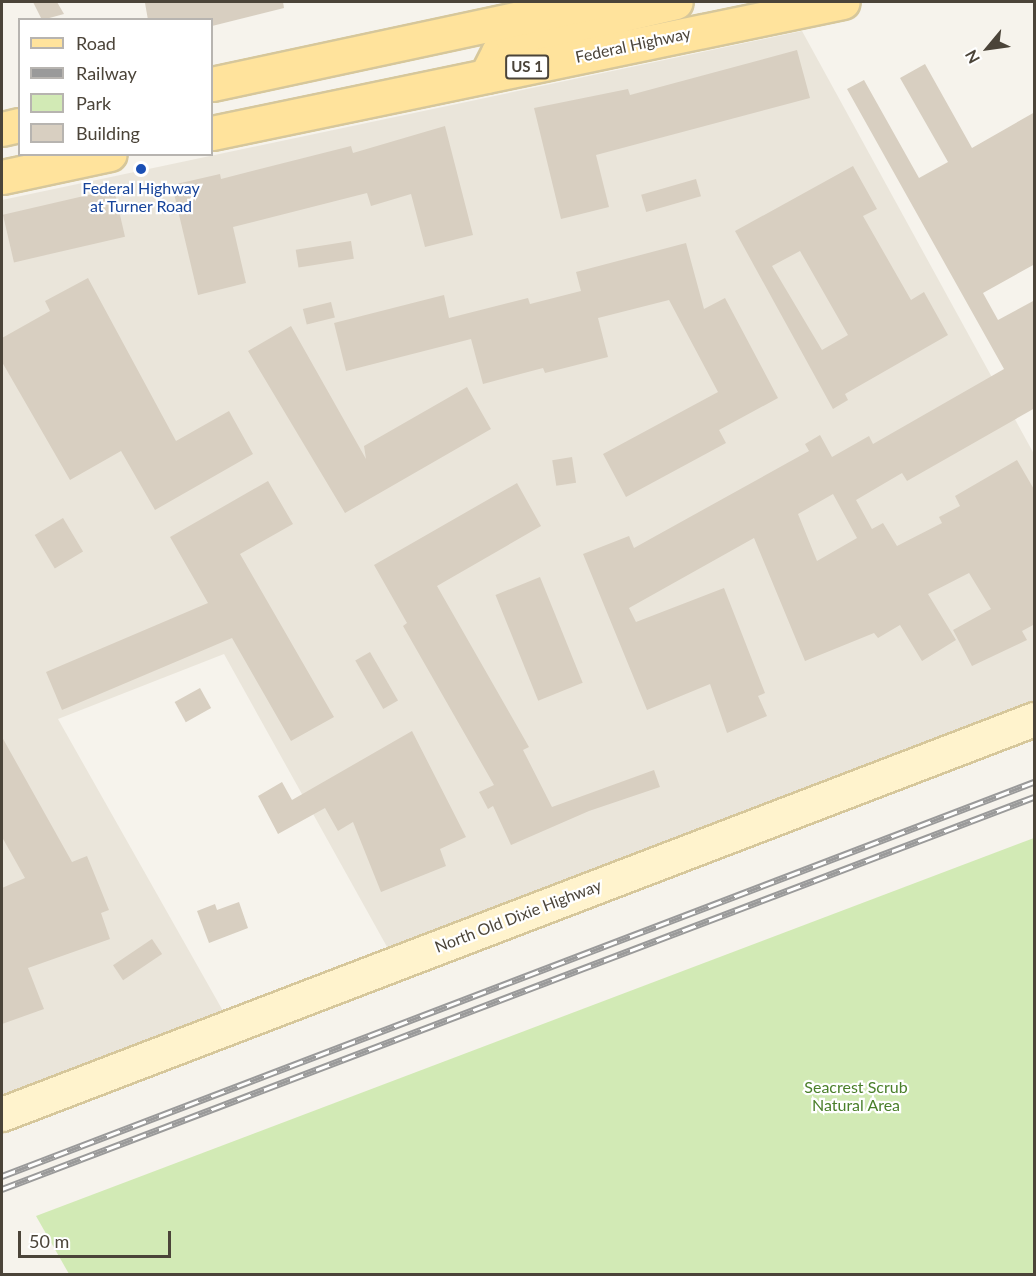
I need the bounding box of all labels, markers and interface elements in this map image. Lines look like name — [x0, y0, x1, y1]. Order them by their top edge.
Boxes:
legend — [18, 18, 213, 156]
north arrow — [958, 18, 1018, 78]
street label: Federal Highway — [574, 23, 692, 67]
text: Road — [76, 32, 116, 54]
text: N — [961, 47, 983, 67]
road number: US 1 — [504, 55, 550, 79]
text: Railway — [76, 62, 137, 84]
text: Park — [76, 92, 111, 114]
text: Building — [76, 122, 140, 144]
marker: Federal Highway at Turner Road — [134, 162, 148, 176]
place label: Federal Highway at Turner Road — [82, 178, 200, 216]
street label: North Old Dixie Highway — [432, 875, 604, 957]
park label: Seacrest Scrub Natural Area — [804, 1077, 908, 1115]
scale bar — [21, 1219, 174, 1257]
text: 50 m — [29, 1230, 69, 1252]

